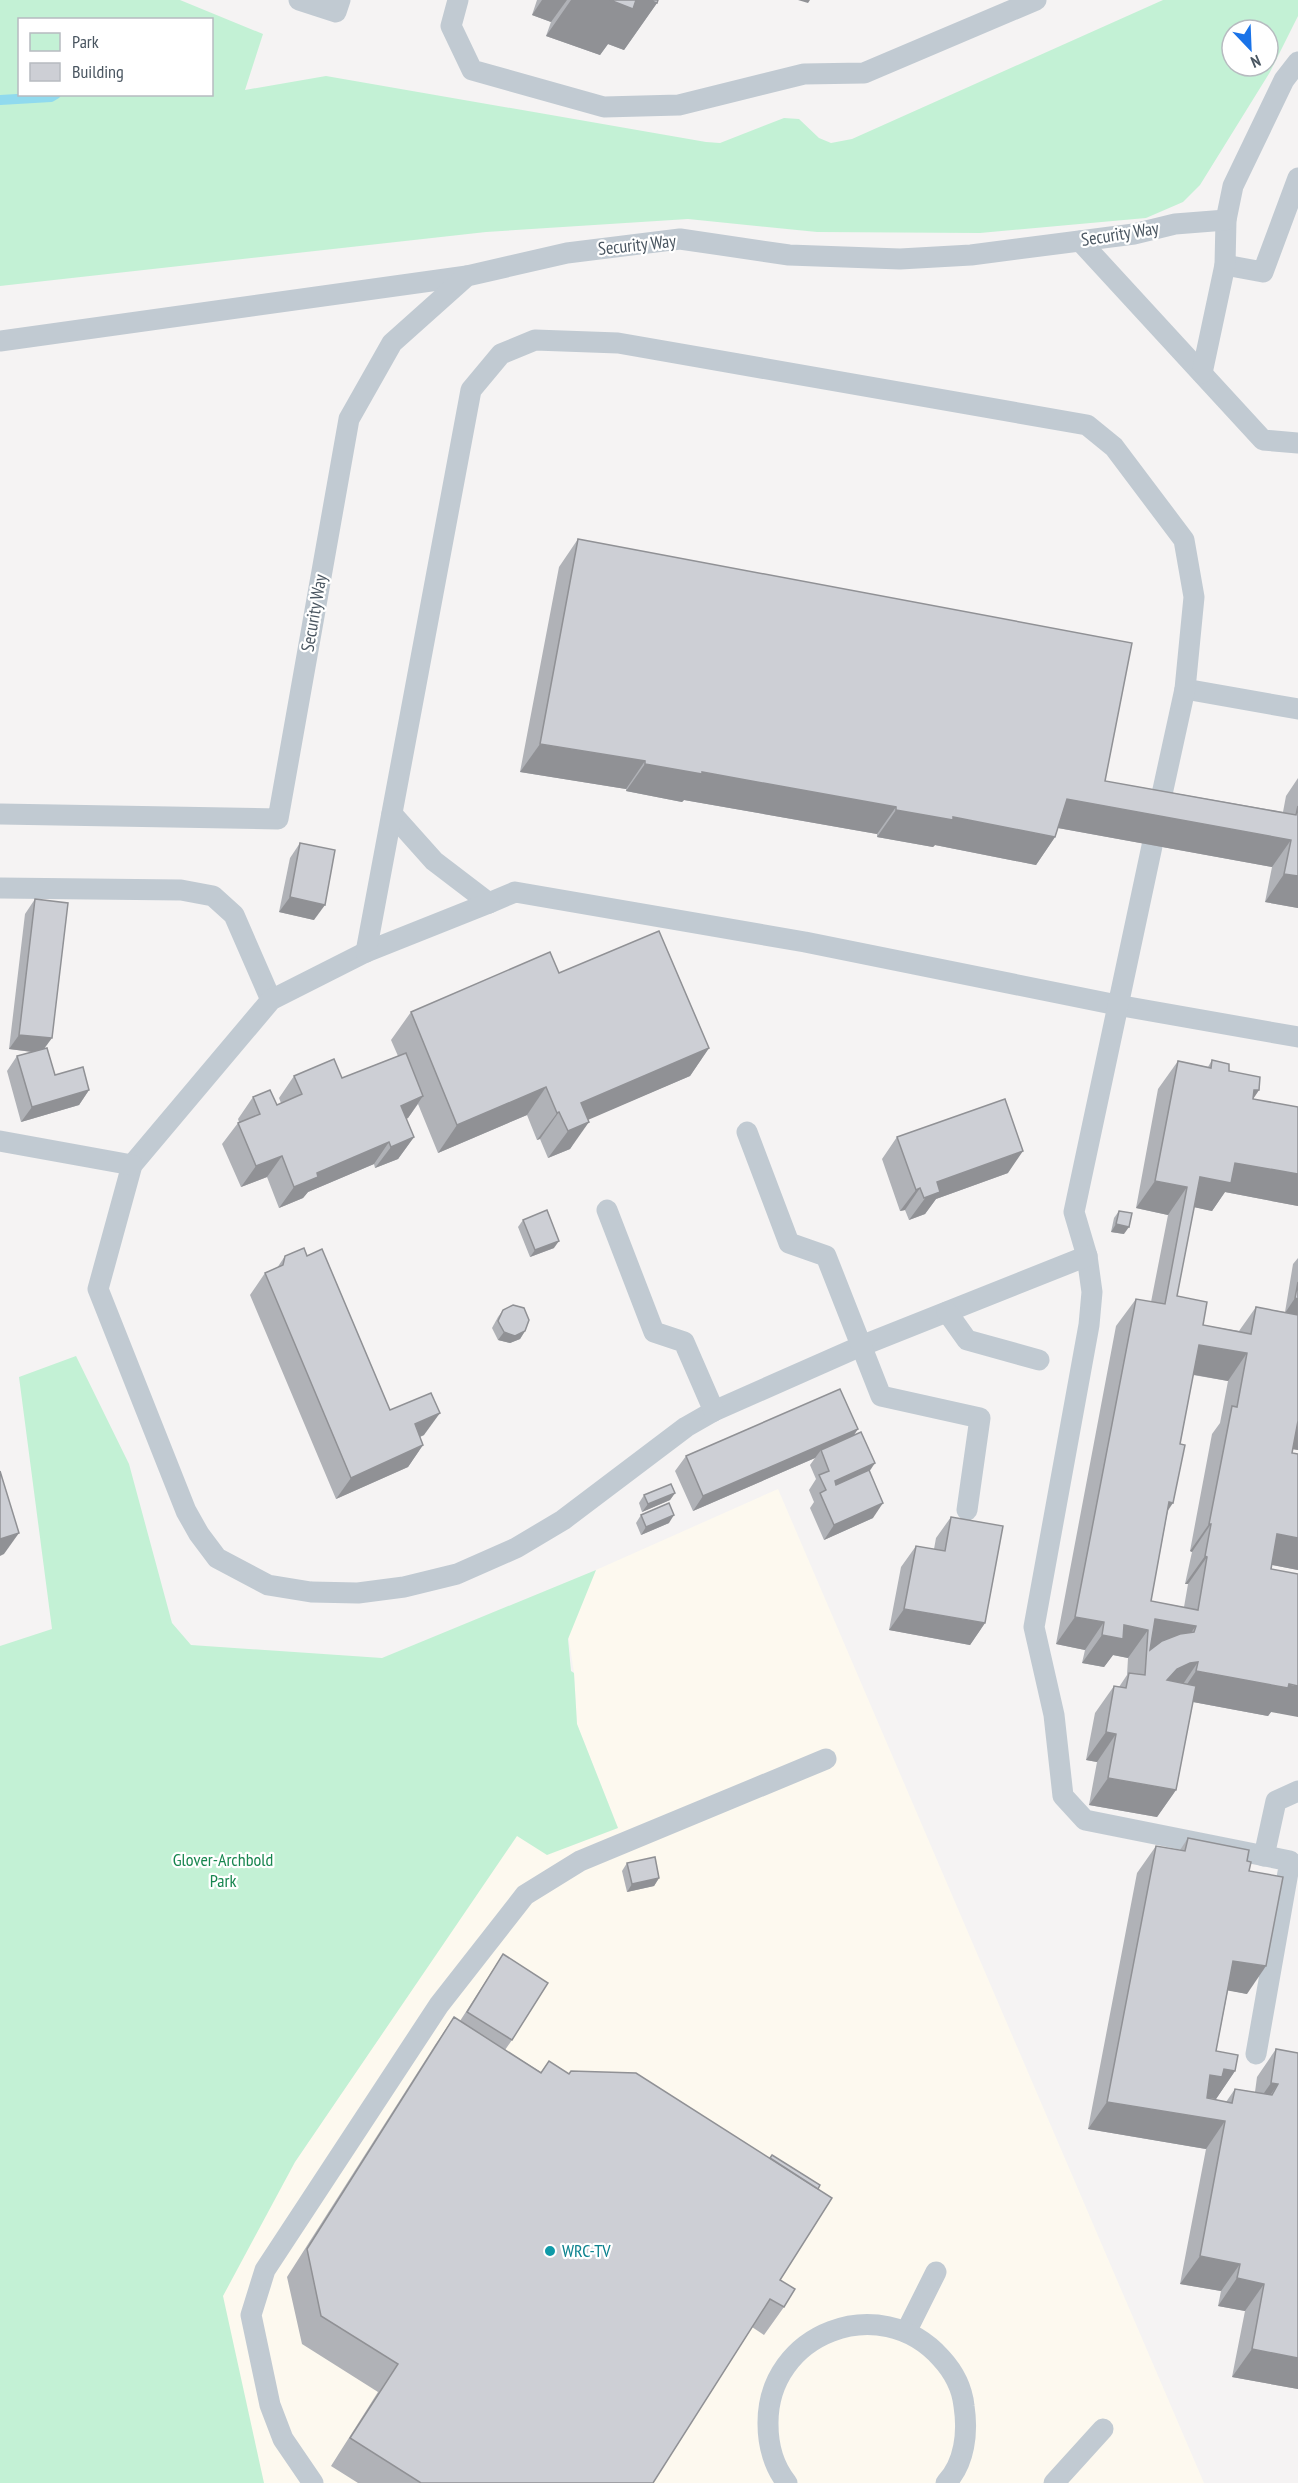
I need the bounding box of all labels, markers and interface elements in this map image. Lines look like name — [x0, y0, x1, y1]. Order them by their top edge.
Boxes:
legend — [18, 18, 213, 96]
north arrow — [1220, 18, 1280, 78]
text: Park — [72, 30, 99, 53]
text: N — [1248, 51, 1264, 73]
text: Building — [72, 60, 124, 83]
street label: Security Way — [1080, 216, 1161, 251]
street label: Security Way — [597, 229, 677, 260]
street label: Security Way — [295, 572, 332, 653]
park label: Glover-Archbold Park — [173, 1848, 273, 1892]
place label: WRC-TV — [562, 2239, 611, 2262]
marker: WRC-TV — [543, 2244, 557, 2258]

